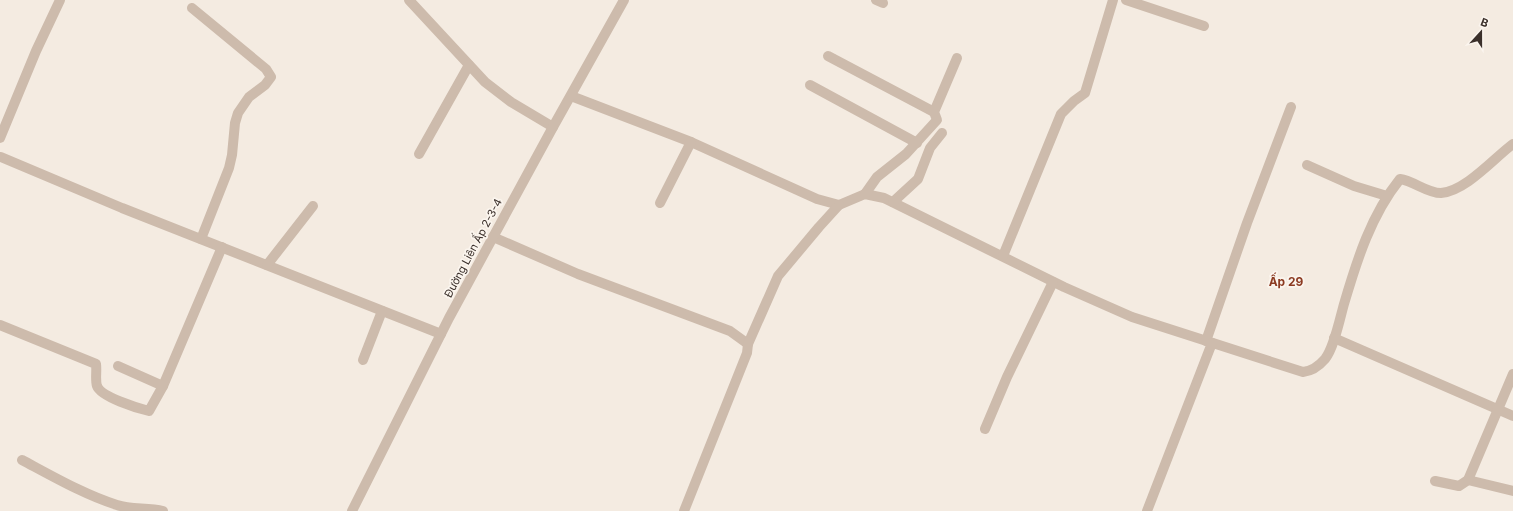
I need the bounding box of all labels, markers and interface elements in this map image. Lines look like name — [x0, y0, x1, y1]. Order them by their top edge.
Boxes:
north arrow — [1461, 12, 1501, 52]
text: B — [1479, 15, 1490, 31]
street label: Đường Liên Ấp 2-3-4 — [440, 196, 505, 300]
district label: Ấp 29 — [1269, 272, 1304, 289]

